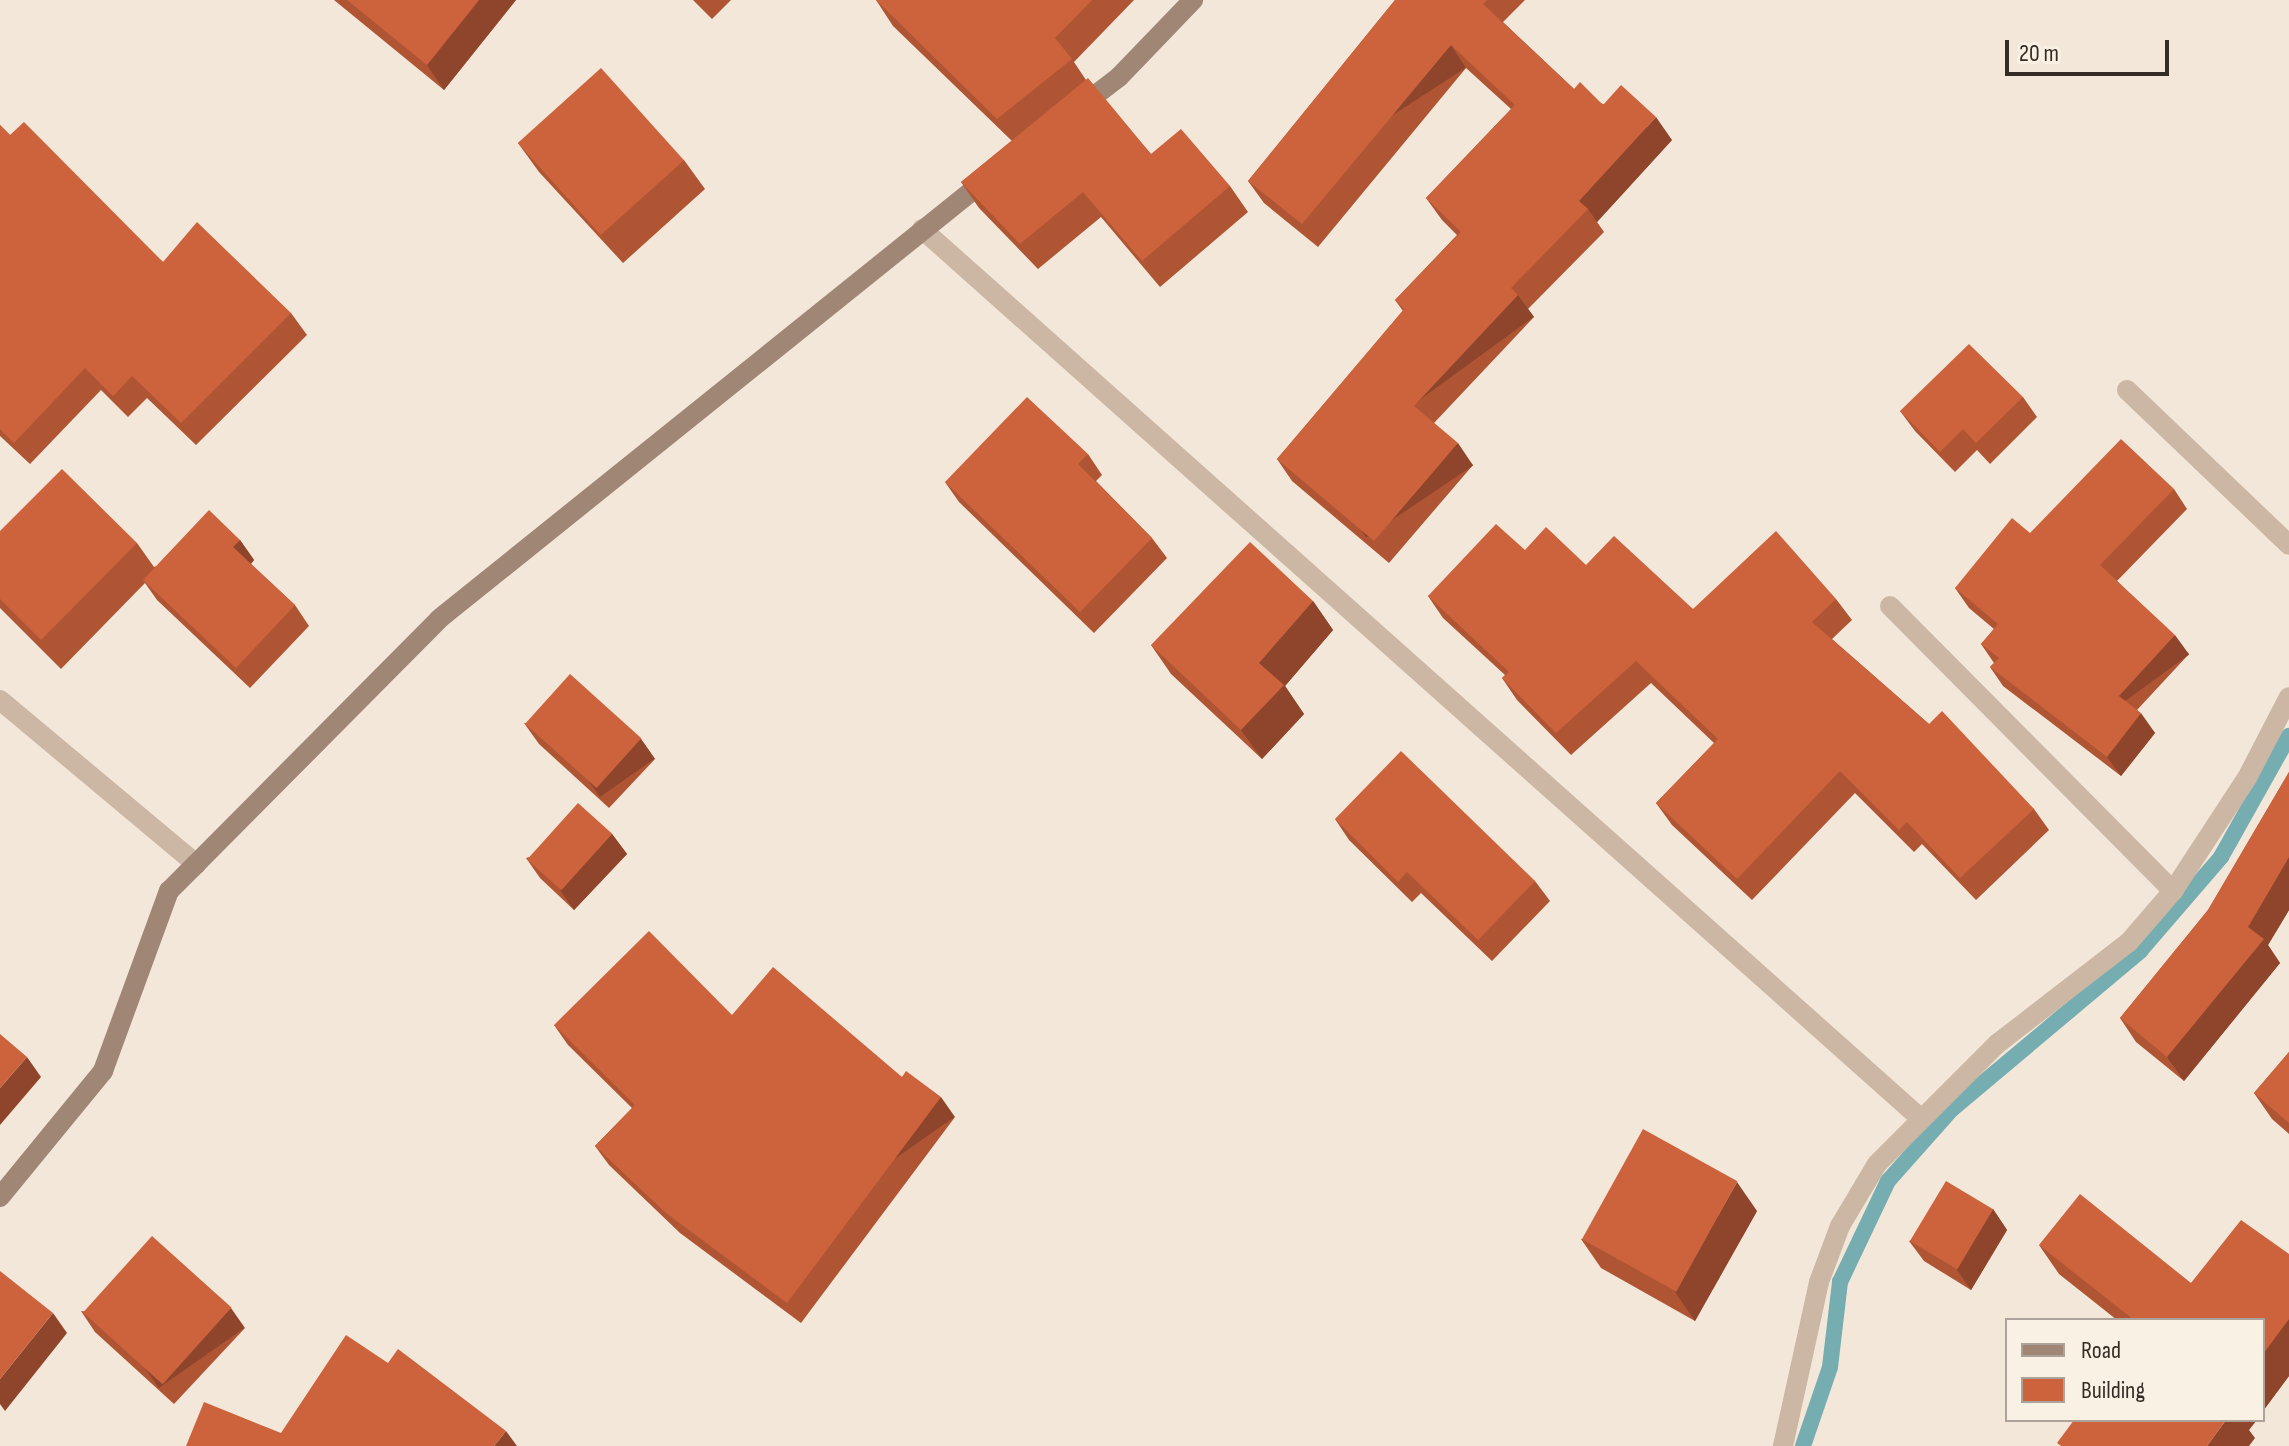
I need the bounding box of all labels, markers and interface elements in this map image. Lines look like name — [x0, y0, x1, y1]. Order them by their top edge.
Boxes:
scale bar — [2009, 24, 2173, 74]
text: 20 m — [2019, 39, 2059, 68]
legend — [2005, 1318, 2265, 1422]
text: Road — [2081, 1336, 2121, 1365]
text: Building — [2081, 1376, 2145, 1405]

